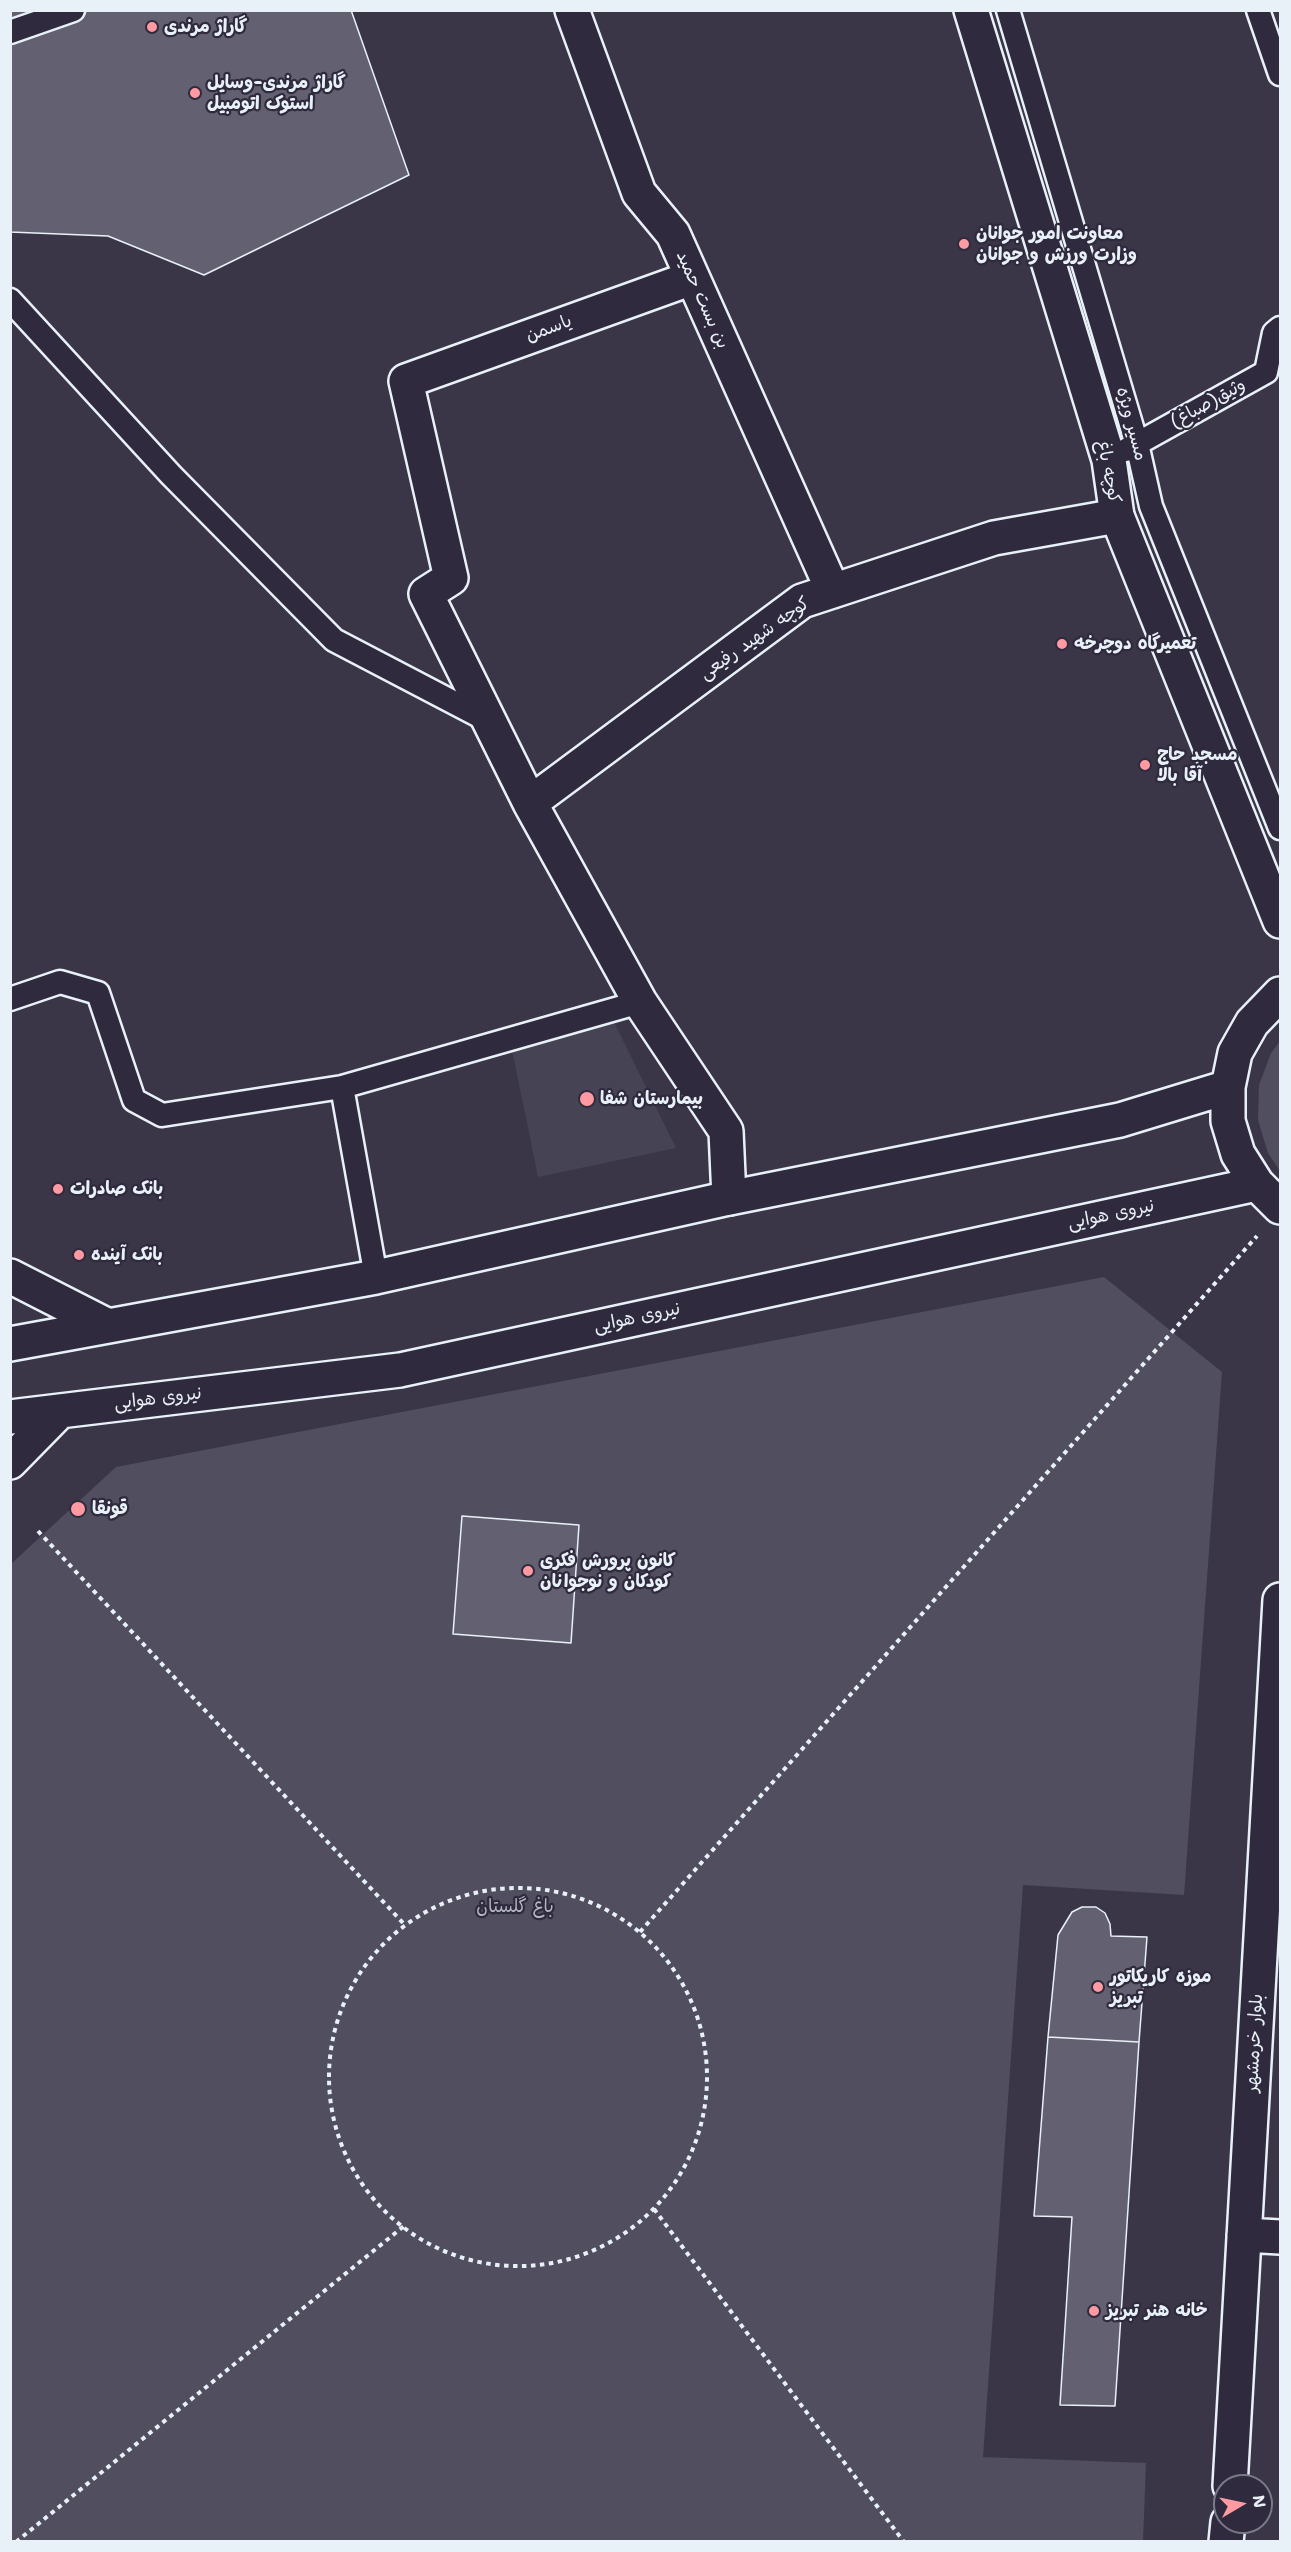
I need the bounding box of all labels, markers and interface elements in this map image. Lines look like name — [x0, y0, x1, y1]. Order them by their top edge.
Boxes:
place label: گاراژ مرندی — [164, 16, 247, 38]
marker: گاراژ مرندی — [145, 20, 159, 34]
place label: گاراژ مرندی-وسایل استوک اتومبیل — [207, 72, 346, 115]
marker: گاراژ مرندی-وسایل استوک اتومبیل — [188, 86, 202, 100]
place label: معاونت امور جوانان وزارت ورزش و جوانان — [976, 223, 1137, 266]
marker: معاونت امور جوانان وزارت ورزش و جوانان — [957, 237, 971, 251]
street label: بن بست حمید — [671, 248, 733, 352]
street label: یاسمن — [523, 311, 575, 347]
street label: وثیق(صباغ) — [1167, 375, 1249, 433]
street label: مسیر ویژه — [1111, 385, 1151, 463]
street label: کوچه باغ — [1091, 439, 1125, 505]
street label: کوچه شهید رفیعی — [696, 593, 814, 685]
place label: تعمیرگاه دوچرخه — [1074, 633, 1196, 655]
marker: تعمیرگاه دوچرخه — [1055, 637, 1069, 651]
place label: مسجد حاج آقا بالا — [1157, 744, 1238, 786]
marker: مسجد حاج آقا بالا — [1138, 758, 1152, 772]
place label: بیمارستان شفا — [600, 1088, 703, 1110]
marker: بیمارستان شفا — [578, 1090, 596, 1108]
place label: بانک صادرات — [70, 1178, 163, 1200]
marker: بانک صادرات — [51, 1182, 65, 1196]
street label: نیروی هوایی — [1066, 1195, 1156, 1235]
place label: بانک آینده — [91, 1244, 163, 1266]
marker: بانک آینده — [72, 1248, 86, 1262]
street label: نیروی هوایی — [592, 1298, 682, 1338]
street label: نیروی هوایی — [113, 1383, 203, 1415]
place label: قونقا — [92, 1498, 128, 1520]
marker: قونقا — [69, 1500, 87, 1518]
place label: کانون پرورش فکری کودکان و نوجوانان — [540, 1550, 676, 1592]
marker: کانون پرورش فکری کودکان و نوجوانان — [521, 1564, 535, 1578]
park label: باغ گلستان — [476, 1896, 554, 1918]
place label: موزه کاریکاتور تبریز — [1110, 1966, 1212, 2008]
marker: موزه کاریکاتور تبریز — [1091, 1980, 1105, 1994]
street label: بلوار خرمشهر — [1242, 1993, 1268, 2093]
place label: خانه هنر تبریز — [1106, 2300, 1208, 2322]
marker: خانه هنر تبریز — [1087, 2304, 1101, 2318]
north arrow — [1213, 2474, 1273, 2534]
text: N — [1248, 2494, 1271, 2509]

